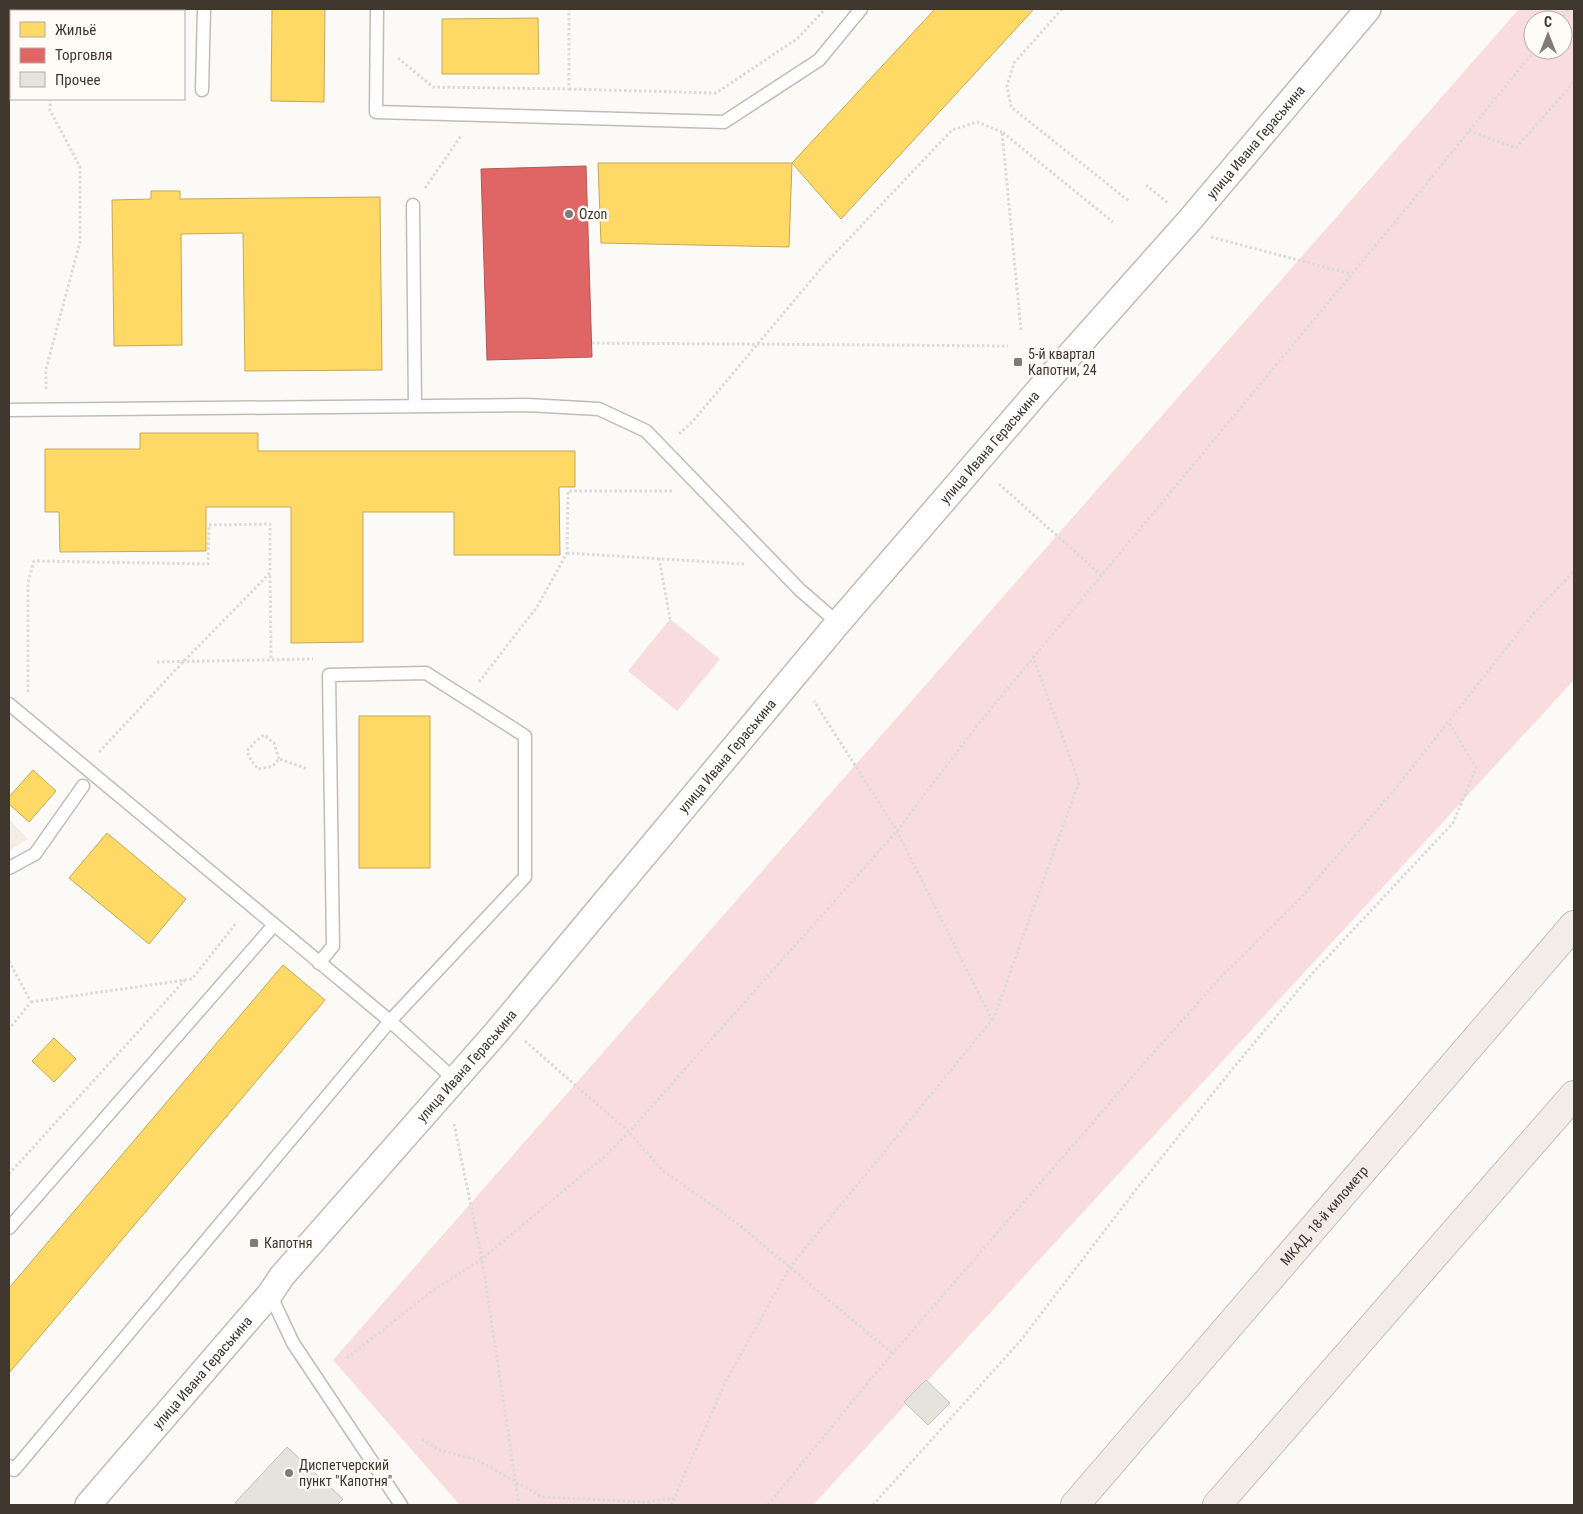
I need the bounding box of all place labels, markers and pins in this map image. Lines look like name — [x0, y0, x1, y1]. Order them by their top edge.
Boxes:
place label: Ozon — [579, 206, 607, 222]
marker: Ozon — [563, 208, 575, 220]
place label: 5-й квартал Капотни, 24 — [1028, 346, 1097, 378]
marker: 5-й квартал Капотни, 24 — [1012, 356, 1024, 368]
place label: Капотня — [264, 1235, 312, 1251]
marker: Капотня — [248, 1237, 260, 1249]
place label: Диспетчерский пункт "Капотня" — [299, 1457, 392, 1489]
marker: Диспетчерский пункт "Капотня" — [283, 1467, 295, 1479]

